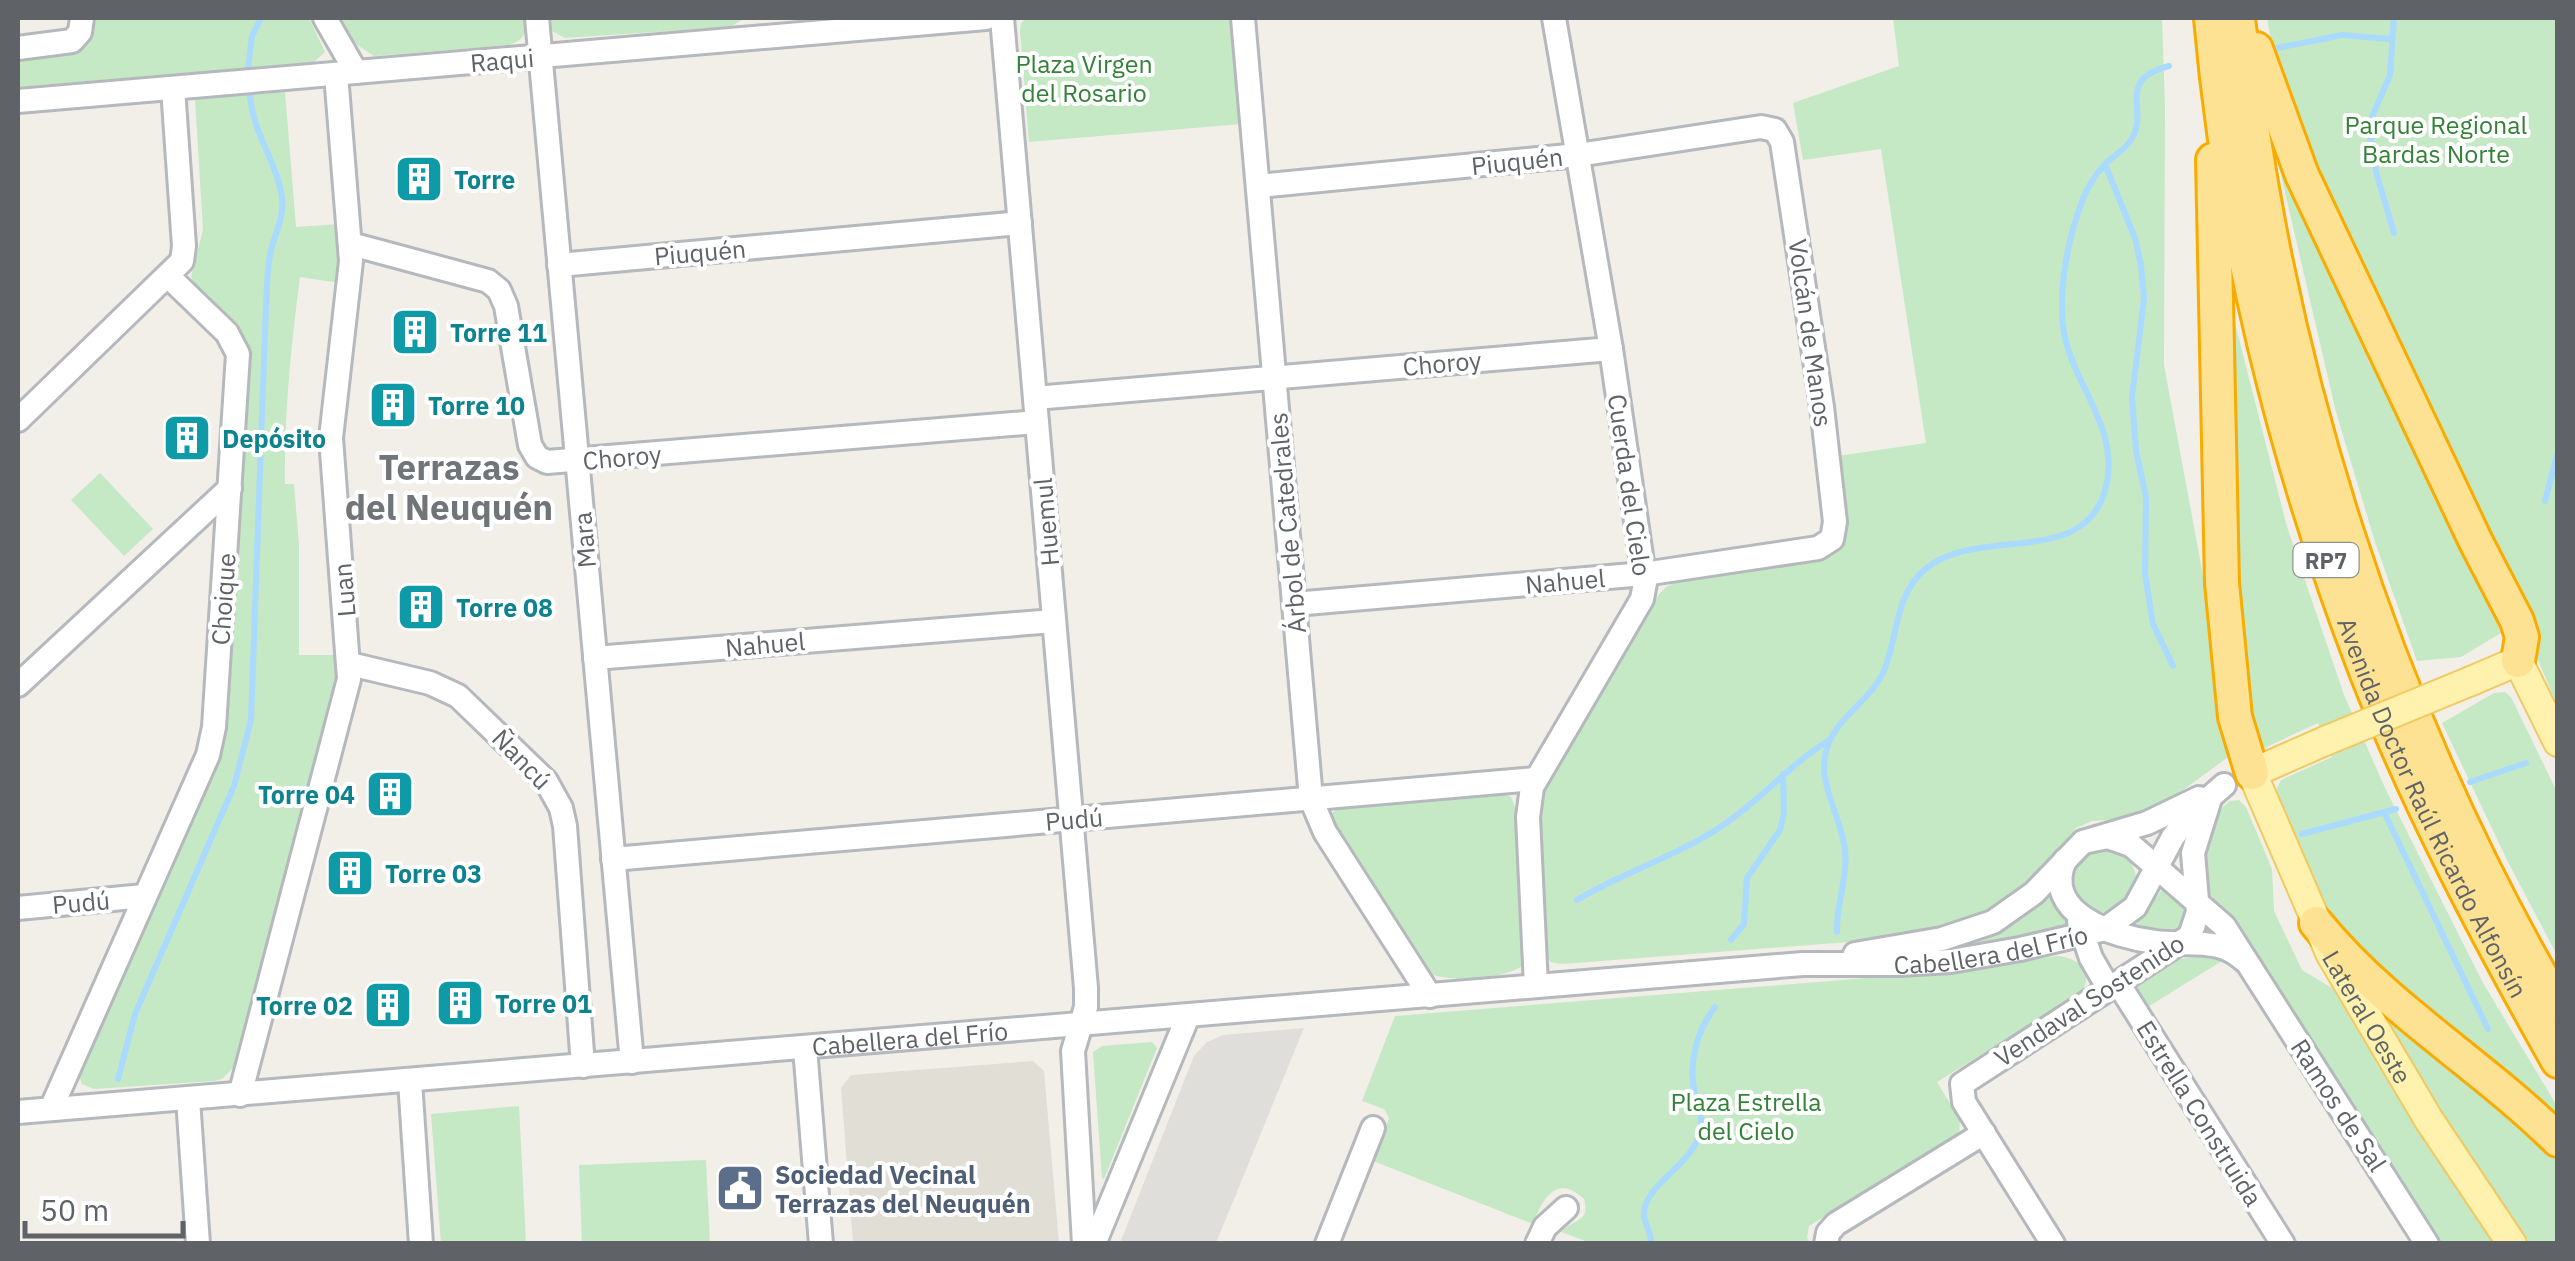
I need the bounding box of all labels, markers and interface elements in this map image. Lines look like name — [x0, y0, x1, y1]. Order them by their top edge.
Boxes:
street label: Raqui — [469, 41, 535, 79]
park label: Plaza Virgen del Rosario — [1015, 47, 1153, 109]
park label: Parque Regional Bardas Norte — [2345, 108, 2528, 170]
street label: Piuquén — [1469, 140, 1565, 182]
building icon: Torre — [393, 153, 445, 205]
place label: Torre — [454, 163, 515, 196]
street label: Piuquén — [653, 232, 747, 272]
street label: Volcán de Manos — [1781, 237, 1841, 429]
building icon: Torre 11 — [389, 306, 441, 358]
place label: Torre 11 — [450, 316, 547, 349]
street label: Choroy — [1401, 343, 1483, 383]
building icon: Torre 10 — [367, 379, 419, 431]
place label: Torre 10 — [428, 389, 525, 422]
street label: Cuerda del Cielo — [1601, 392, 1659, 578]
street label: Árbol de Catedrales — [1261, 411, 1313, 635]
building icon: Depósito — [161, 412, 213, 464]
place label: Depósito — [222, 422, 326, 455]
street label: Choroy — [581, 437, 663, 477]
district label: Terrazas del Neuquén — [345, 444, 553, 530]
street label: Huemul — [1026, 476, 1066, 567]
street label: Mara — [565, 511, 603, 569]
road number: RP7 — [2294, 543, 2358, 577]
street label: Choique — [203, 552, 243, 646]
street label: Nahuel — [1524, 561, 1606, 601]
street label: Luan — [325, 562, 363, 618]
building icon: Torre 08 — [395, 581, 447, 633]
place label: Torre 08 — [456, 591, 553, 624]
street label: Avenida Doctor Raúl Ricardo Alfonsín — [2331, 613, 2536, 1003]
street label: Nahuel — [724, 624, 806, 664]
street label: Ñancú — [485, 722, 559, 796]
building icon: Torre 04 — [364, 768, 416, 820]
place label: Torre 04 — [258, 778, 355, 811]
street label: Pudú — [1044, 800, 1104, 838]
building icon: Torre 03 — [324, 847, 376, 899]
place label: Torre 03 — [385, 857, 482, 890]
street label: Pudú — [51, 883, 111, 921]
street label: Cabellera del Frío — [1893, 917, 2091, 981]
street label: Vendaval Sostenido — [1988, 926, 2190, 1074]
street label: Lateral Oeste — [2316, 944, 2420, 1089]
building icon: Torre 01 — [434, 977, 486, 1029]
building icon: Torre 02 — [362, 979, 414, 1031]
place label: Torre 01 — [495, 987, 592, 1020]
place label: Torre 02 — [256, 989, 353, 1022]
street label: Cabellera del Frío — [811, 1013, 1009, 1063]
street label: Estrella Construida — [2130, 1014, 2270, 1212]
street label: Ramos de Sal — [2284, 1032, 2394, 1178]
park label: Plaza Estrella del Cielo — [1670, 1085, 1822, 1147]
place label: Sociedad Vecinal Terrazas del Neuquén — [775, 1158, 1031, 1220]
public building icon: Sociedad Vecinal Terrazas del Neuquén — [714, 1162, 766, 1214]
scale bar — [25, 1176, 182, 1238]
text: 50 m — [40, 1190, 109, 1229]

